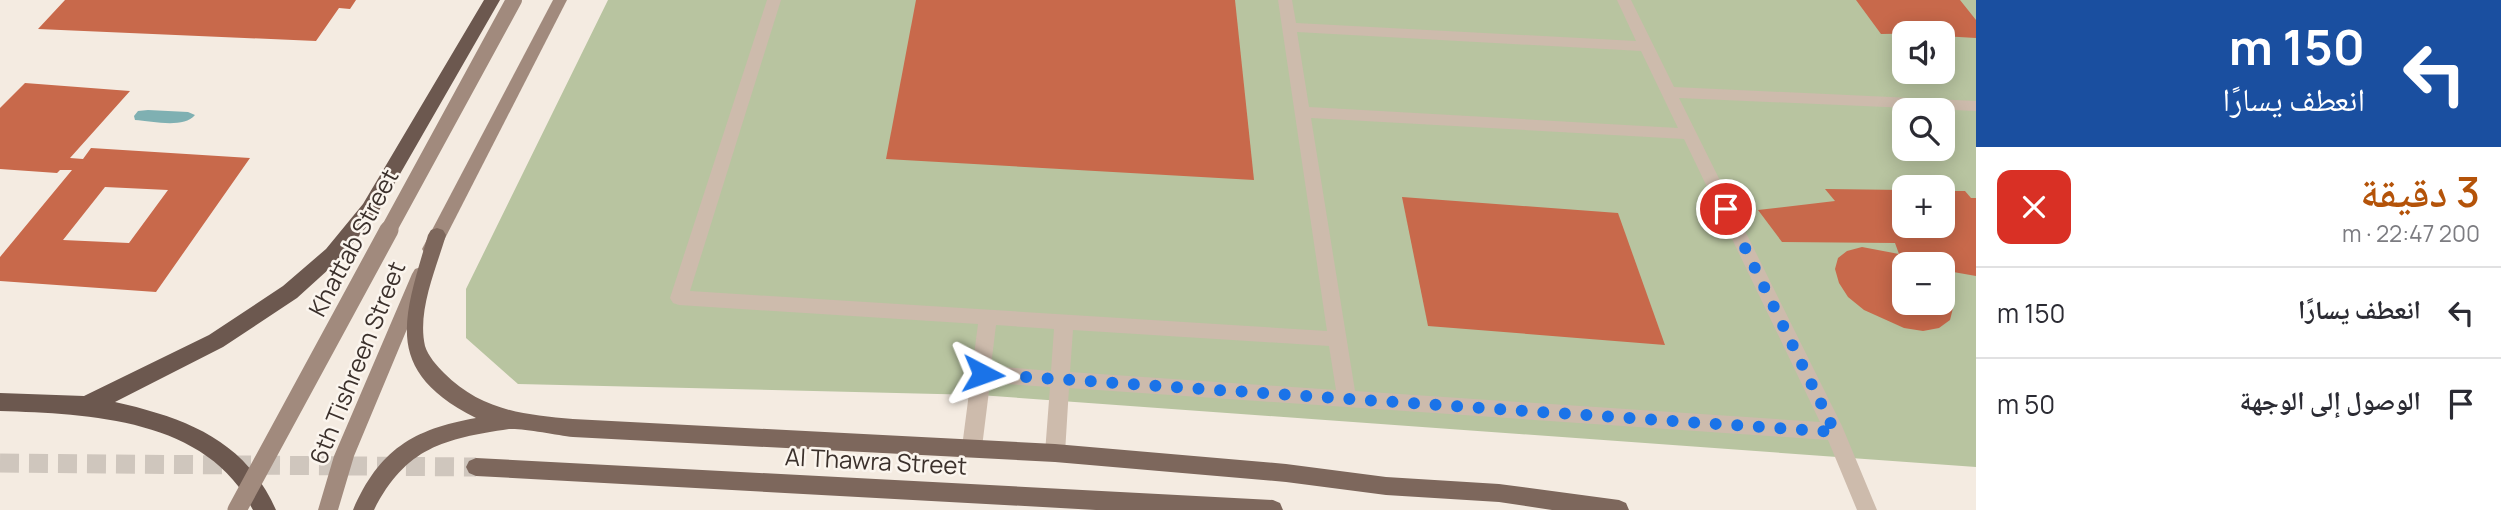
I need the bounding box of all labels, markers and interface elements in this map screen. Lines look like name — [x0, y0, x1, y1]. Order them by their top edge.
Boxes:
text: 150 m — [2229, 13, 2365, 80]
map controls — [1892, 21, 1955, 315]
button: sound — [1892, 21, 1955, 84]
icon: left — [2389, 28, 2480, 119]
text: انعطف يسارًا — [2222, 77, 2365, 121]
button: search — [1892, 98, 1955, 161]
text: 3 دقيقة — [2360, 162, 2480, 220]
street label: Khattab Street — [300, 163, 405, 322]
button: close — [1997, 170, 2071, 244]
button: + — [1892, 175, 1955, 238]
pin — [1696, 179, 1756, 239]
icon: arrive — [1707, 190, 1745, 228]
text: 200 m · 22:47 — [2342, 217, 2480, 249]
button: − — [1892, 252, 1955, 315]
street label: 6th Tishreen Street — [301, 256, 412, 469]
text: انعطف يسارًا — [2298, 291, 2421, 327]
icon: left — [2442, 294, 2480, 332]
text: 150 m — [1997, 295, 2065, 331]
position arrow — [946, 337, 1020, 411]
text: الوصول إلى الوجهة — [2240, 382, 2421, 418]
icon: arrive — [2442, 385, 2480, 423]
text: 50 m — [1997, 386, 2055, 422]
street label: Al Thawra Street — [784, 439, 968, 482]

